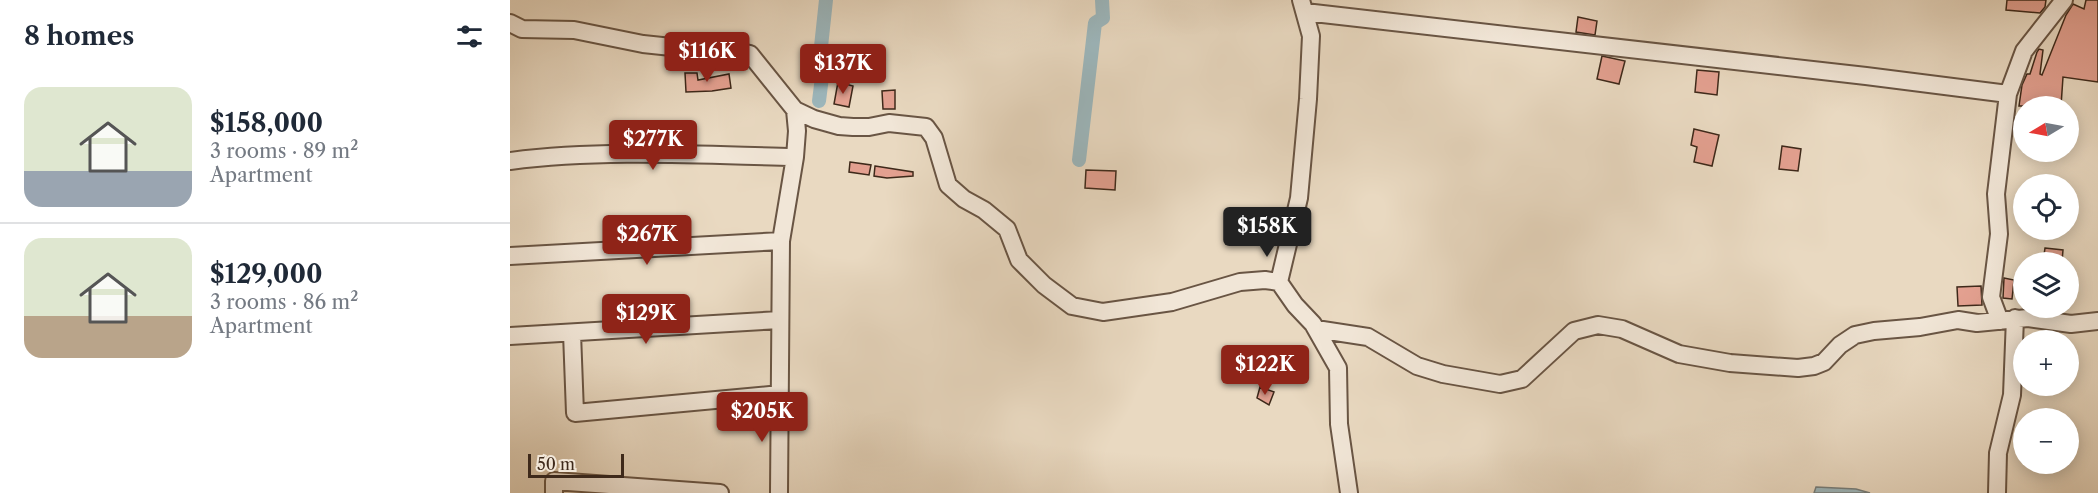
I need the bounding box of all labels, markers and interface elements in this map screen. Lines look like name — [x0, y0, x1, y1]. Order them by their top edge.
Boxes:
text: 8 homes — [24, 20, 134, 52]
icon: filters — [453, 20, 486, 53]
pin: $116K — [665, 32, 749, 83]
text: $116K — [678, 39, 736, 63]
pin: $137K — [801, 44, 885, 95]
text: $137K — [814, 51, 872, 75]
north arrow — [2013, 96, 2079, 162]
map controls — [2013, 96, 2079, 474]
text: $158,000 — [210, 107, 323, 139]
icon: home — [72, 111, 144, 183]
pin: $277K — [611, 120, 695, 171]
text: $277K — [623, 127, 683, 151]
text: 3 rooms · 89 m² — [210, 139, 358, 163]
text: Apartment — [210, 163, 313, 187]
button: locate — [2013, 174, 2079, 240]
pin: $158K — [1225, 207, 1309, 258]
text: $158K — [1237, 214, 1297, 238]
pin: $267K — [605, 215, 689, 266]
text: $267K — [616, 222, 678, 246]
button: layers — [2013, 252, 2079, 318]
text: $129,000 — [210, 258, 323, 290]
icon: home — [72, 262, 144, 334]
text: 3 rooms · 86 m² — [210, 290, 358, 314]
pin: $129K — [604, 294, 688, 345]
text: $129K — [616, 301, 676, 325]
text: Apartment — [210, 314, 313, 338]
button: + — [2013, 330, 2079, 396]
pin: $122K — [1223, 345, 1307, 396]
text: $122K — [1235, 352, 1295, 376]
pin: $205K — [720, 392, 804, 443]
text: $205K — [731, 399, 793, 423]
button: − — [2013, 408, 2079, 474]
scale bar — [528, 451, 624, 478]
text: 50 m — [537, 454, 575, 474]

